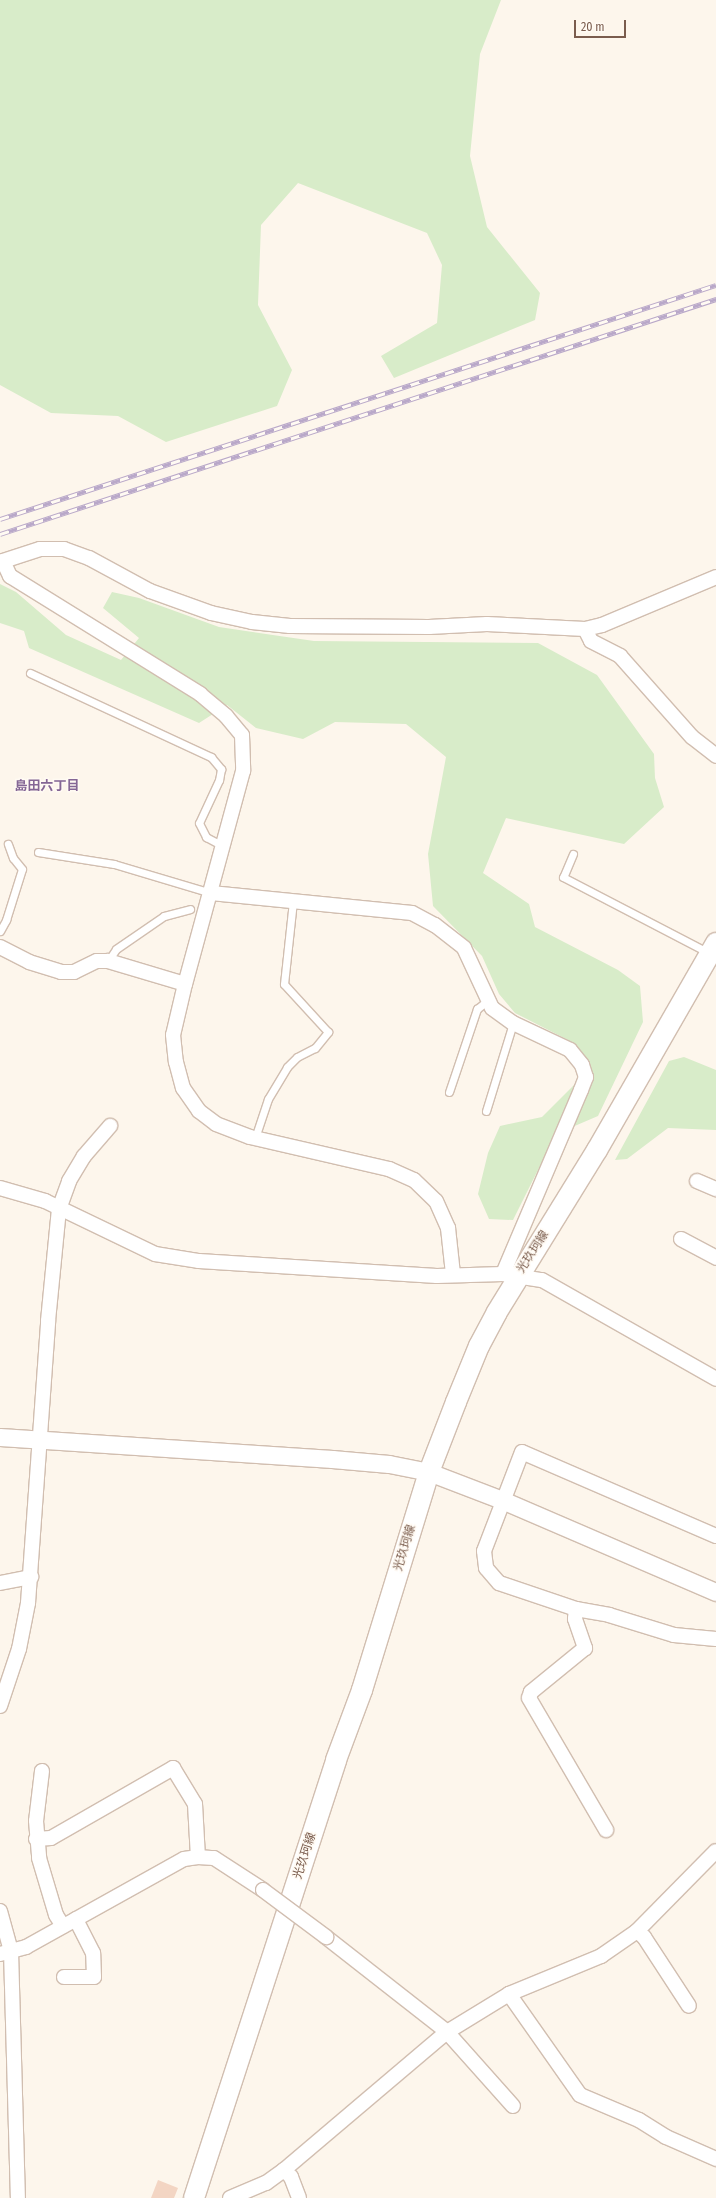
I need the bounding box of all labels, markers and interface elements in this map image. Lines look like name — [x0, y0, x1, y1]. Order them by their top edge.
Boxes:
scale bar — [576, 12, 628, 38]
text: 20 m — [581, 20, 605, 34]
district label: 島田六丁目 — [15, 778, 79, 794]
street label: 光玖珂線 — [514, 1228, 552, 1276]
street label: 光玖珂線 — [391, 1523, 419, 1573]
street label: 光玖珂線 — [291, 1831, 319, 1881]

